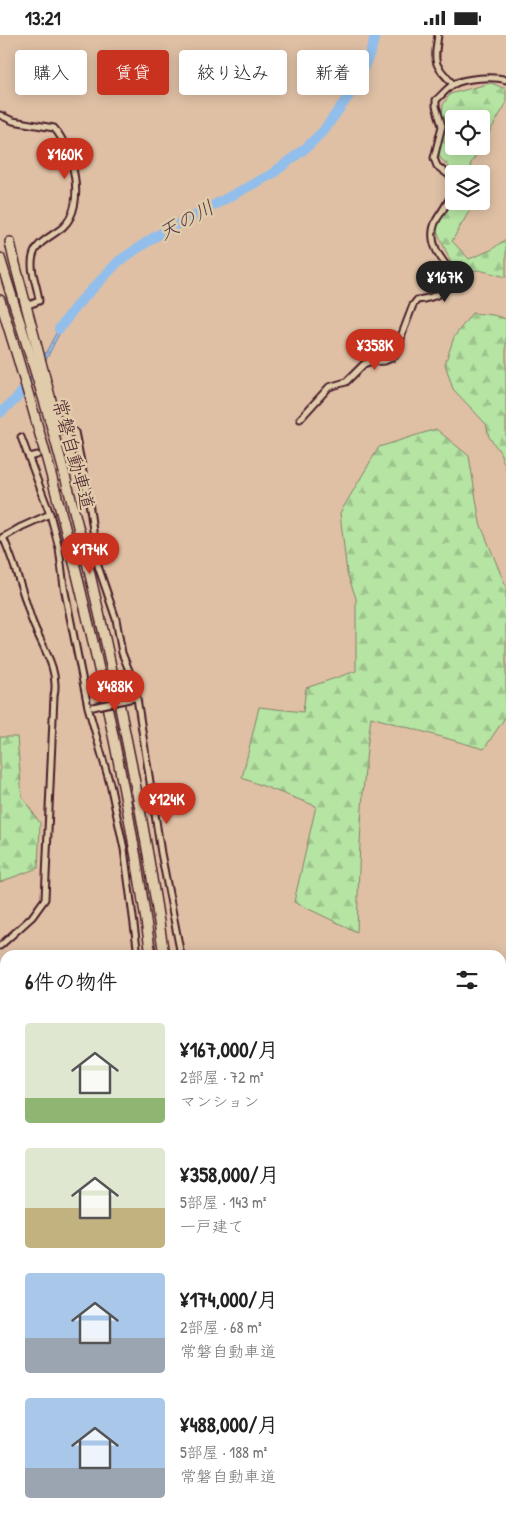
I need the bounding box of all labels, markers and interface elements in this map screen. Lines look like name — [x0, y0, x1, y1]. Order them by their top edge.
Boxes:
text: 13:21 — [25, 5, 61, 31]
chip: 購入 — [15, 50, 87, 95]
chip: 賃貸 — [97, 50, 169, 95]
chip: 絞り込み — [179, 50, 287, 95]
chip: 新着 — [297, 50, 369, 95]
map controls — [445, 110, 490, 210]
button: locate — [445, 110, 490, 155]
pin: ¥160K — [30, 137, 100, 180]
text: ¥160K — [47, 143, 83, 165]
button: layers — [445, 165, 490, 210]
water label: 天の川 — [153, 193, 219, 246]
pin: ¥167K — [410, 261, 480, 303]
text: ¥167K — [427, 266, 463, 288]
pin: ¥358K — [340, 329, 410, 371]
text: ¥358K — [357, 334, 393, 356]
street label: 常磐自動車道 — [47, 396, 101, 512]
pin: ¥174K — [55, 533, 125, 575]
text: ¥174K — [72, 538, 108, 560]
pin: ¥488K — [80, 669, 150, 712]
text: ¥488K — [97, 675, 133, 697]
pin: ¥124K — [132, 783, 202, 825]
text: ¥124K — [149, 788, 185, 810]
icon: filters — [453, 966, 481, 994]
text: 6件の物件 — [25, 967, 117, 996]
text: ¥167,000/月 — [180, 1035, 279, 1064]
icon: home — [65, 1043, 125, 1103]
text: 2部屋 · 72 m² — [180, 1066, 264, 1088]
text: マンション — [180, 1090, 259, 1112]
text: ¥358,000/月 — [180, 1160, 279, 1189]
icon: home — [65, 1168, 125, 1228]
text: 5部屋 · 143 m² — [180, 1191, 267, 1213]
text: 一戸建て — [180, 1215, 244, 1237]
text: ¥174,000/月 — [180, 1285, 278, 1314]
icon: home — [65, 1293, 125, 1353]
text: 2部屋 · 68 m² — [180, 1316, 262, 1338]
text: 常磐自動車道 — [180, 1340, 276, 1362]
text: ¥488,000/月 — [180, 1410, 278, 1439]
icon: home — [65, 1418, 125, 1478]
text: 5部屋 · 188 m² — [180, 1441, 267, 1463]
text: 常磐自動車道 — [180, 1465, 276, 1487]

